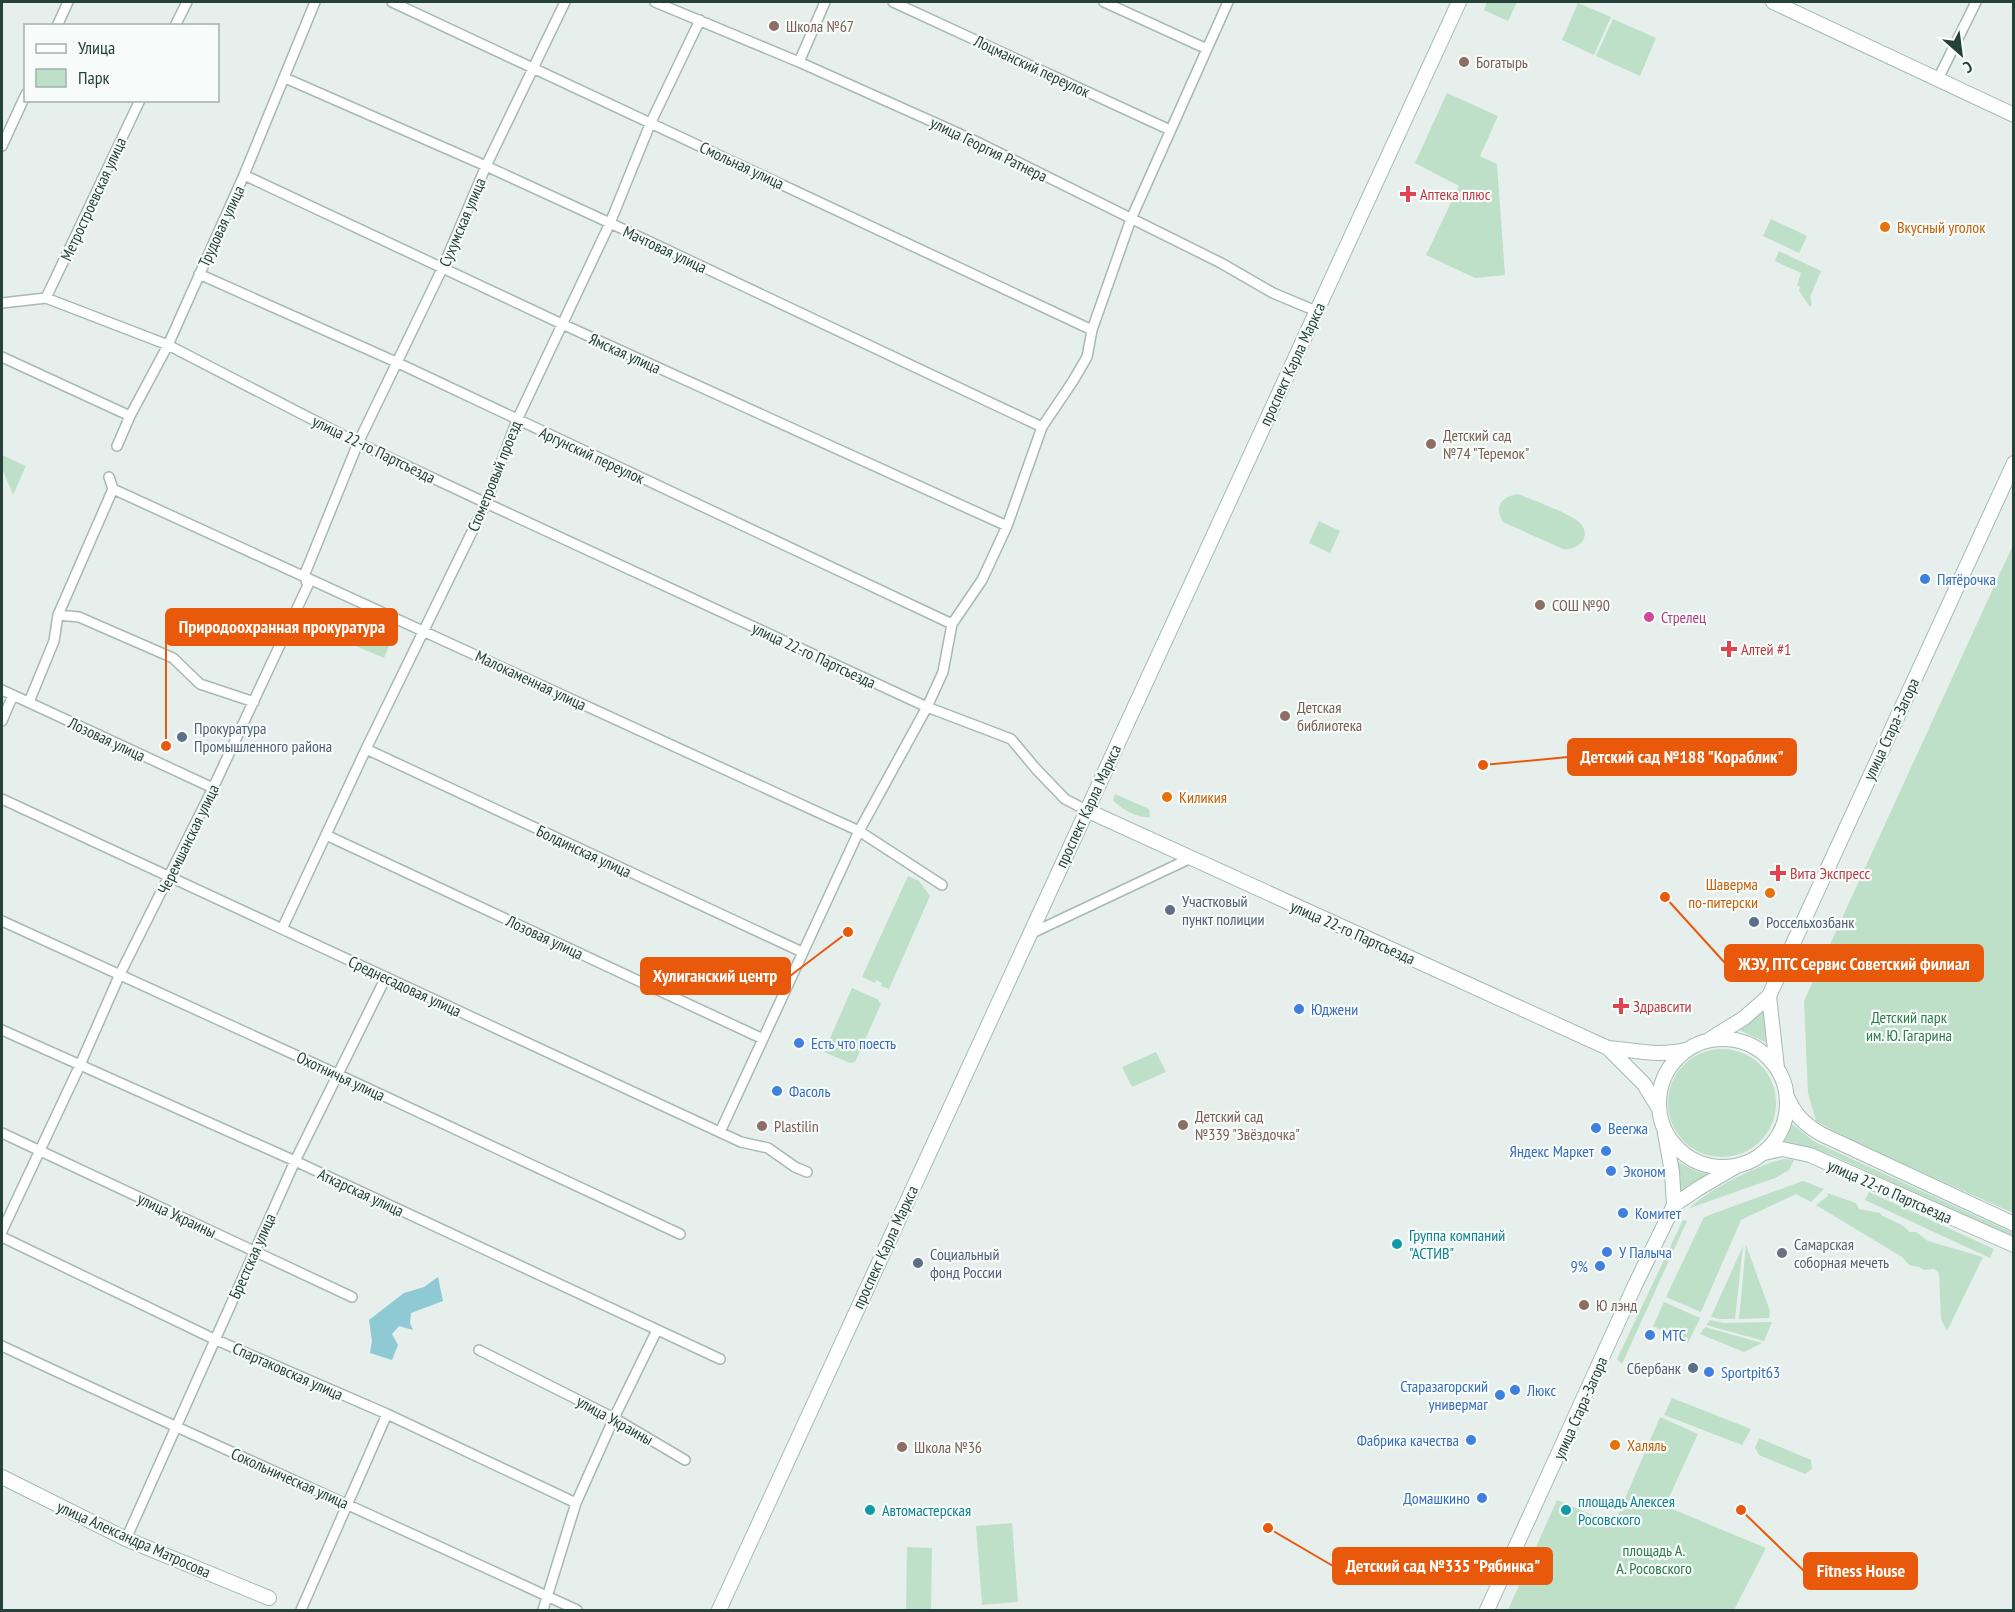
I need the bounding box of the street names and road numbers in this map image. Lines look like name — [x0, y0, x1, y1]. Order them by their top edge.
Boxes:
street label: Лоцманский переулок — [970, 30, 1094, 102]
street label: улица Георгия Ратнера — [927, 112, 1051, 186]
street label: Метростроевская улица — [56, 134, 130, 264]
street label: Смольная улица — [697, 137, 787, 193]
street label: Сухумская улица — [434, 175, 490, 269]
street label: Трудовая улица — [193, 182, 249, 270]
street label: Мачтовая улица — [620, 221, 710, 277]
street label: проспект Карла Маркса — [1255, 299, 1329, 429]
street label: Ямская улица — [586, 328, 664, 378]
street label: улица 22-го Партсъезда — [309, 411, 439, 487]
street label: Стометровый проезд — [463, 418, 525, 534]
street label: Аргунский переулок — [536, 422, 649, 488]
street label: улица 22-го Партсъезда — [749, 618, 879, 692]
street label: Малокаменная улица — [472, 646, 590, 714]
street label: улица Стара-Загора — [1859, 675, 1923, 783]
street label: Лозовая улица — [64, 712, 149, 766]
street label: проспект Карла Маркса — [1051, 741, 1125, 871]
street label: Черемшанская улица — [153, 781, 223, 897]
street label: Болдинская улица — [533, 820, 635, 882]
street label: улица 22-го Партсъезда — [1288, 896, 1418, 968]
street label: Лозовая улица — [502, 910, 587, 964]
street label: Среднесадовая улица — [345, 951, 465, 1021]
street label: Охотничья улица — [294, 1047, 388, 1105]
street label: улица 22-го Партсъезда — [1825, 1155, 1955, 1227]
street label: Аткарская улица — [315, 1163, 407, 1221]
street label: проспект Карла Маркса — [848, 1182, 922, 1312]
street label: улица Украины — [134, 1188, 220, 1242]
street label: Брестская улица — [224, 1210, 280, 1302]
street label: Спартаковская улица — [230, 1338, 346, 1404]
street label: улица Стара-Загора — [1548, 1353, 1612, 1463]
street label: улица Украины — [573, 1391, 657, 1449]
street label: Сокольническая улица — [228, 1443, 352, 1513]
street label: улица Александра Матросова — [54, 1496, 214, 1582]

